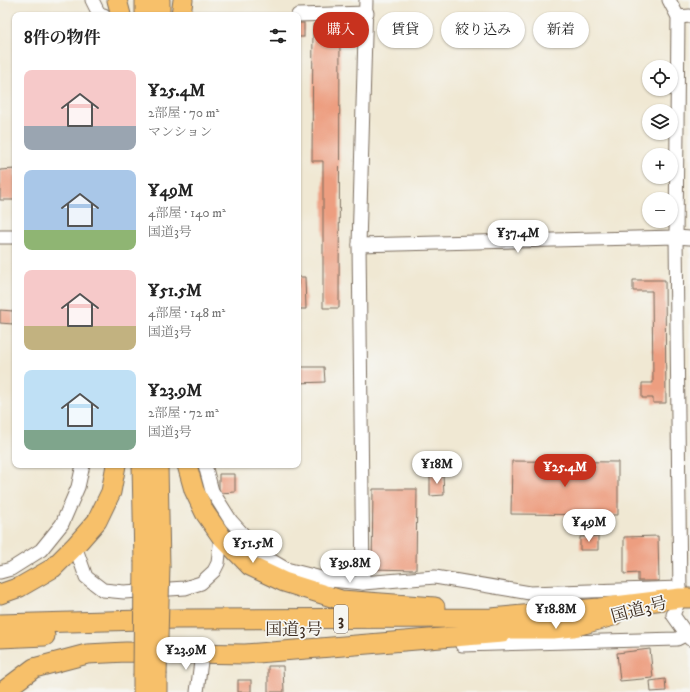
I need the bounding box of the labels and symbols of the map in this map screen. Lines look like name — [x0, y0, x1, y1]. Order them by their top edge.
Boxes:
pin: ¥37.4M — [485, 220, 551, 254]
pin: ¥18M — [413, 451, 461, 485]
pin: ¥25.4M — [532, 454, 598, 488]
pin: ¥49M — [565, 509, 613, 543]
pin: ¥51.5M — [220, 530, 286, 564]
pin: ¥39.8M — [317, 550, 383, 584]
street label: 国道3号 — [609, 592, 670, 628]
pin: ¥18.8M — [523, 596, 589, 630]
road number: 3 — [334, 605, 348, 633]
street label: 国道3号 — [265, 619, 323, 641]
pin: ¥23.9M — [153, 637, 219, 671]

